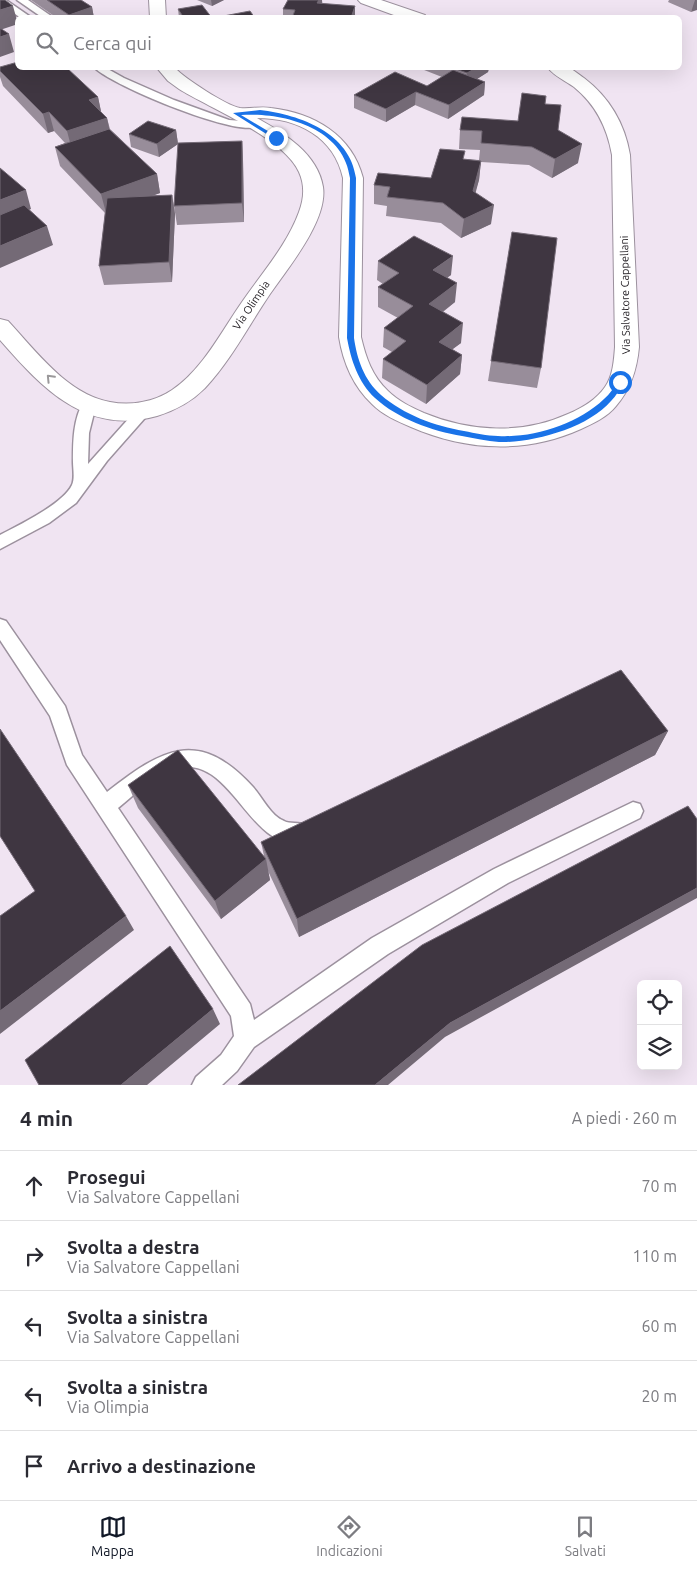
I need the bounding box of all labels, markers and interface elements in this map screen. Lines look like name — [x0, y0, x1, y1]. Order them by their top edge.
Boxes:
search box — [15, 15, 682, 70]
icon: search — [33, 29, 61, 57]
text: Cerca qui — [73, 32, 152, 54]
route end — [265, 127, 288, 150]
street label: Via Salvatore Cappellani — [618, 236, 632, 354]
street label: Via Olimpia — [230, 278, 272, 332]
route start — [609, 371, 632, 394]
one-way arrow — [47, 375, 56, 384]
map controls — [637, 980, 682, 1070]
button: locate — [637, 980, 682, 1025]
button: layers — [637, 1025, 682, 1070]
text: 4 min — [20, 1106, 73, 1130]
text: A piedi · 260 m — [572, 1109, 677, 1127]
text: Prosegui — [67, 1166, 146, 1188]
icon: ahead — [20, 1172, 48, 1200]
text: 70 m — [641, 1177, 677, 1195]
text: Via Salvatore Cappellani — [67, 1188, 240, 1206]
text: Svolta a destra — [67, 1236, 200, 1258]
icon: right — [20, 1242, 48, 1270]
text: 110 m — [632, 1247, 677, 1265]
text: Via Salvatore Cappellani — [67, 1258, 240, 1276]
text: Svolta a sinistra — [67, 1306, 208, 1328]
icon: left — [20, 1312, 48, 1340]
text: 60 m — [641, 1317, 677, 1335]
text: Via Salvatore Cappellani — [67, 1328, 240, 1346]
text: Svolta a sinistra — [67, 1376, 208, 1398]
icon: left — [20, 1382, 48, 1410]
text: 20 m — [641, 1387, 677, 1405]
text: Via Olimpia — [67, 1398, 149, 1416]
icon: arrive — [20, 1452, 48, 1480]
text: Arrivo a destinazione — [67, 1455, 256, 1477]
tab: Mappa — [91, 1513, 134, 1559]
tab: Indicazioni — [316, 1513, 383, 1559]
tab: Salvati — [565, 1513, 606, 1559]

